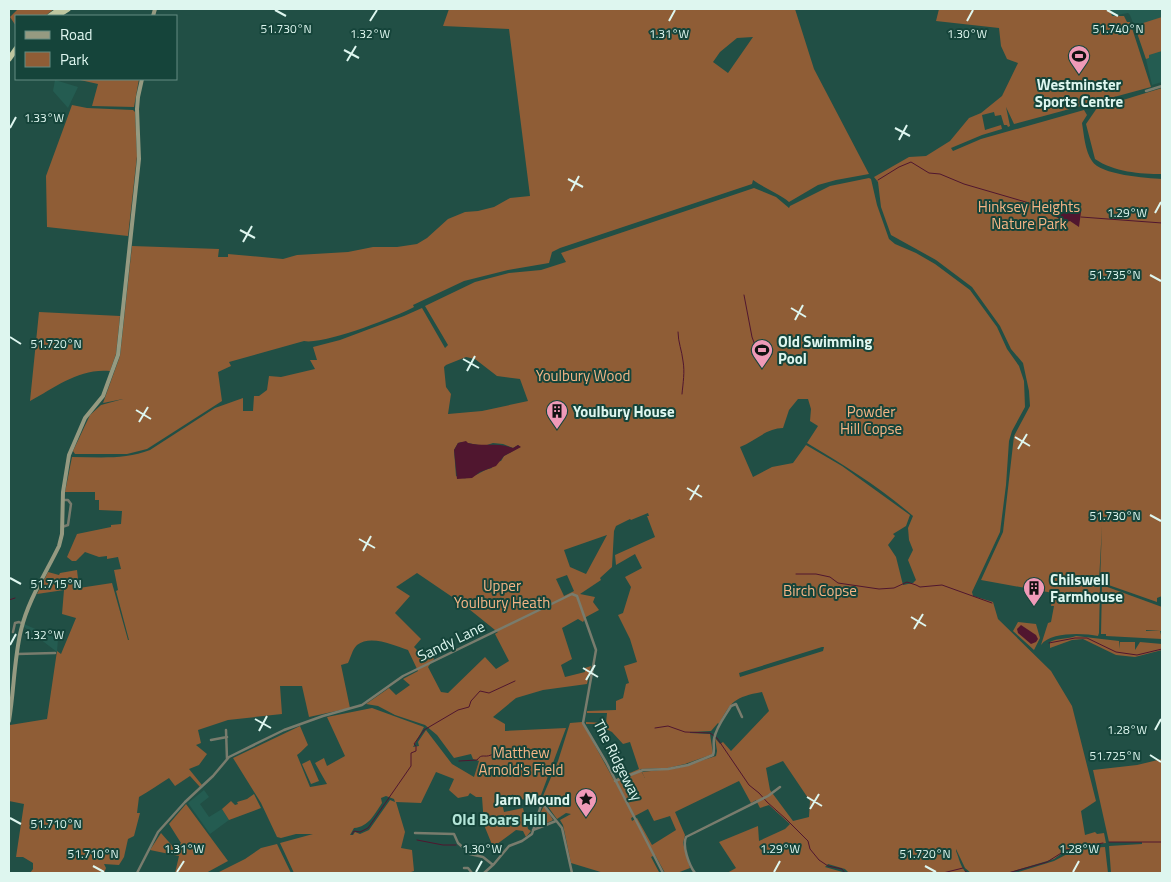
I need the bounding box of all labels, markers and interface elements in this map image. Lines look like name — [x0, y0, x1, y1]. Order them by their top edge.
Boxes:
legend — [15, 15, 178, 80]
text: 51.730°N — [260, 19, 312, 38]
text: 51.740°N — [1092, 19, 1144, 38]
text: Road — [60, 23, 92, 46]
text: 1.32°W — [350, 24, 390, 43]
text: 1.31°W — [649, 24, 689, 43]
text: 1.30°W — [947, 24, 987, 43]
sports icon: Westminster Sports Centre — [1067, 44, 1091, 75]
text: Park — [60, 48, 89, 71]
place label: Westminster Sports Centre — [1035, 73, 1124, 113]
text: 1.33°W — [24, 108, 64, 127]
park label: Hinksey Heights Nature Park — [978, 195, 1080, 235]
text: 1.29°W — [1107, 203, 1147, 222]
text: 51.735°N — [1089, 265, 1141, 284]
place label: Old Swimming Pool — [778, 330, 872, 370]
text: 51.720°N — [30, 334, 82, 353]
sports icon: Old Swimming Pool — [750, 338, 774, 369]
park label: Youlbury Wood — [536, 364, 630, 387]
building icon: Youlbury House — [545, 399, 569, 430]
place label: Youlbury House — [573, 400, 675, 423]
park label: Powder Hill Copse — [840, 400, 902, 440]
text: 51.730°N — [1089, 506, 1141, 525]
place label: Chilswell Farmhouse — [1050, 568, 1123, 608]
text: 51.715°N — [30, 574, 82, 593]
park label: Upper Youlbury Heath — [454, 574, 550, 614]
building icon: Chilswell Farmhouse — [1022, 576, 1046, 607]
park label: Birch Copse — [783, 579, 857, 602]
street label: Sandy Lane — [413, 615, 489, 667]
text: 1.32°W — [24, 625, 64, 644]
street label: The Ridgeway — [588, 715, 648, 805]
text: 1.28°W — [1107, 720, 1147, 739]
park label: Matthew Arnold's Field — [479, 741, 563, 781]
text: 51.725°N — [1089, 746, 1141, 765]
place icon: Jarn Mound — [574, 787, 598, 818]
place label: Jarn Mound — [495, 788, 570, 811]
district label: Old Boars Hill — [452, 807, 546, 831]
text: 51.710°N — [30, 814, 82, 833]
text: 1.31°W — [164, 839, 204, 858]
text: 1.30°W — [462, 839, 502, 858]
text: 1.29°W — [760, 839, 800, 858]
text: 1.28°W — [1059, 839, 1099, 858]
text: 51.710°N — [67, 844, 119, 863]
text: 51.720°N — [899, 844, 951, 863]

